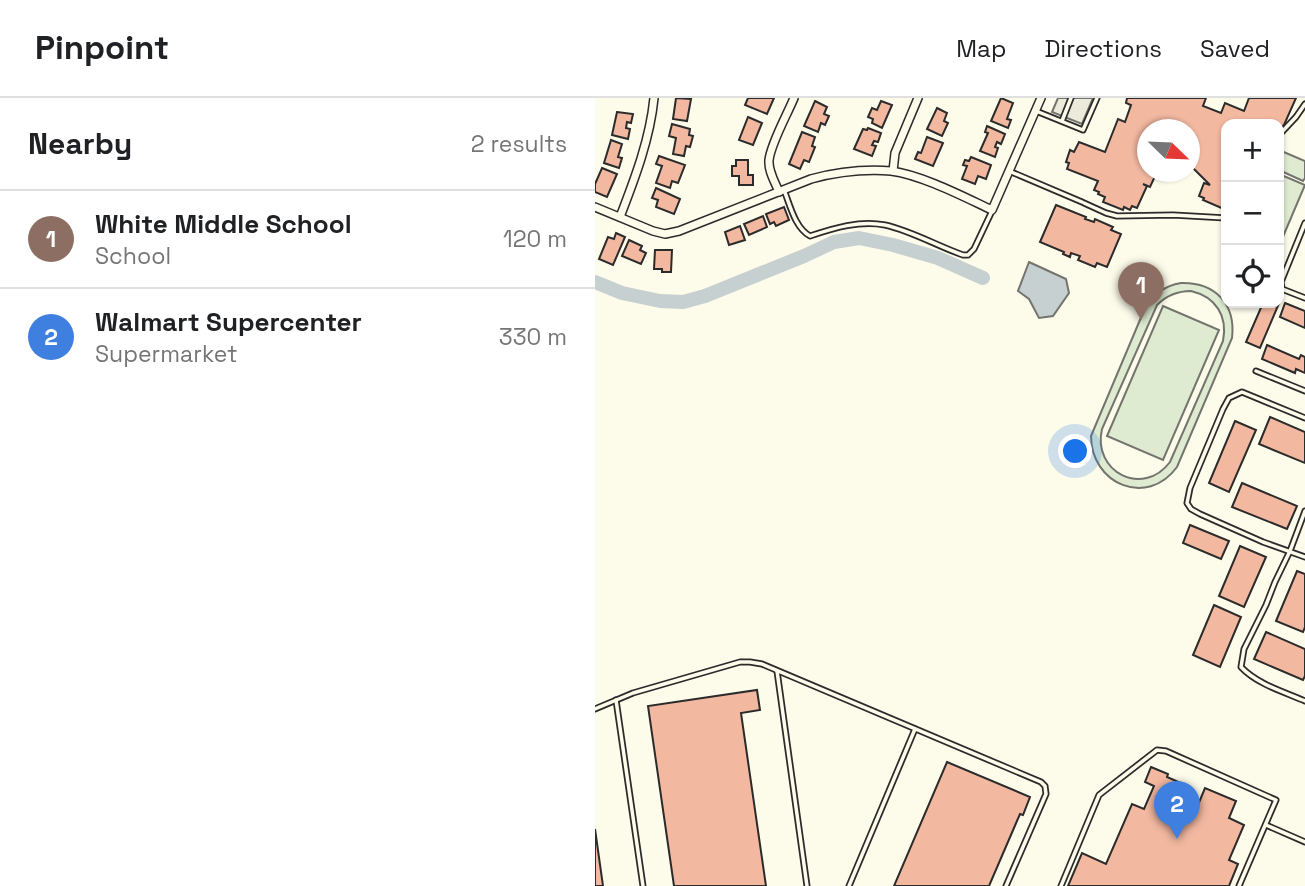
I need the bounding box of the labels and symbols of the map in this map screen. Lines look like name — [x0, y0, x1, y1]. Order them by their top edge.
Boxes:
north arrow — [1137, 119, 1200, 182]
pin: 1 — [1118, 262, 1164, 320]
your location — [1058, 434, 1092, 468]
pin: 2 — [1154, 781, 1200, 839]

